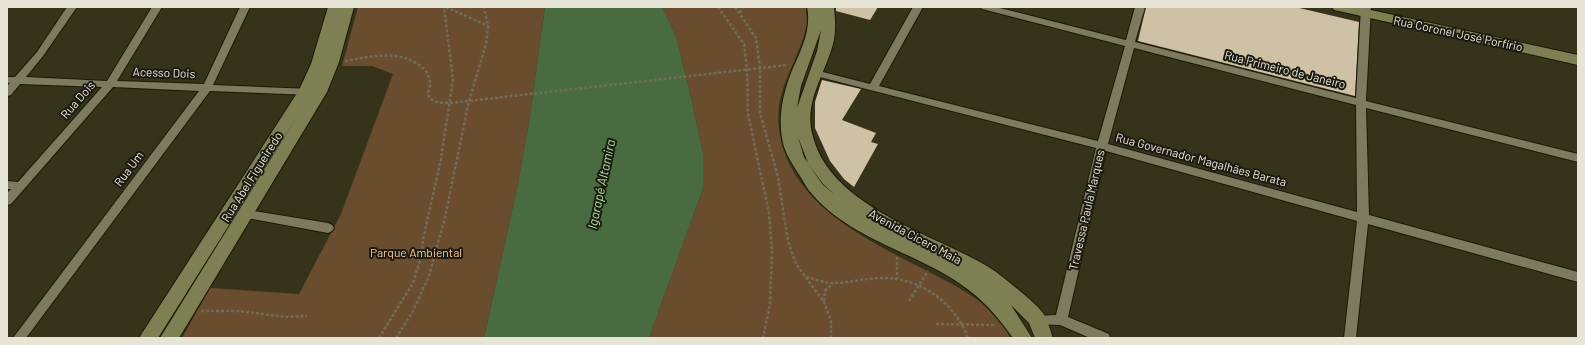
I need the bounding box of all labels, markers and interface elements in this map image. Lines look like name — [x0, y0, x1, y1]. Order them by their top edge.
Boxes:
street label: Rua Coronel José Porfírio — [1392, 12, 1524, 54]
street label: Rua Primeiro de Janeiro — [1223, 47, 1347, 91]
street label: Acesso Dois — [132, 64, 196, 80]
street label: Rua Dois — [57, 78, 97, 121]
street label: Rua Abel Figueiredo — [218, 129, 285, 224]
street label: Rua Governador Magalhães Barata — [1114, 129, 1288, 189]
water label: Igarapé Altamira — [584, 138, 618, 230]
street label: Rua Um — [111, 148, 146, 189]
street label: Travessa Paula Marques — [1065, 148, 1107, 271]
street label: Avenida Cícero Maia — [867, 206, 964, 266]
park label: Parque Ambiental — [370, 245, 462, 259]

